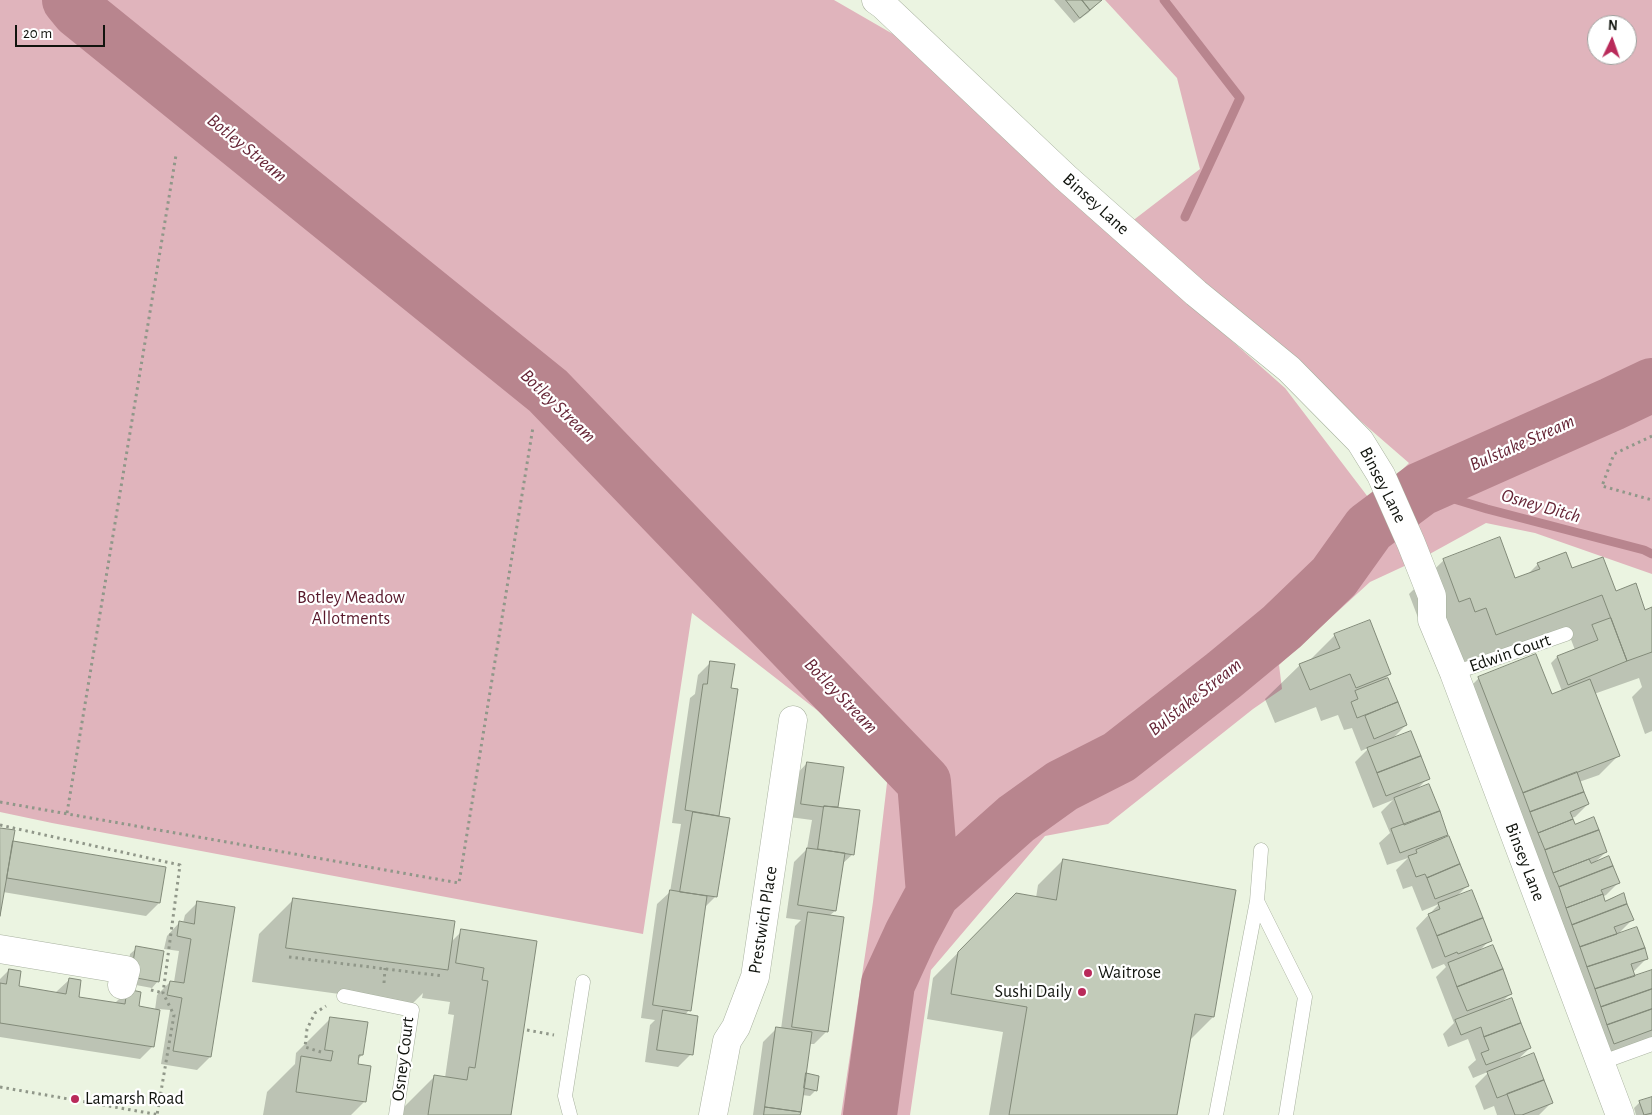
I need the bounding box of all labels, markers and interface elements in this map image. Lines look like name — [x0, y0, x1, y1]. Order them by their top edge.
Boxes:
scale bar — [18, 15, 108, 47]
north arrow — [1587, 15, 1637, 65]
text: N — [1607, 19, 1618, 33]
text: 20 m — [23, 26, 52, 41]
water label: Botley Stream — [202, 109, 292, 187]
street label: Binsey Lane — [1058, 168, 1134, 240]
water label: Botley Stream — [515, 364, 601, 448]
water label: Bulstake Stream — [1466, 410, 1578, 476]
street label: Binsey Lane — [1355, 444, 1411, 526]
water label: Osney Ditch — [1499, 484, 1583, 528]
park label: Botley Meadow Allotments — [297, 587, 405, 630]
street label: Edwin Court — [1466, 629, 1554, 677]
water label: Botley Stream — [799, 653, 883, 739]
water label: Bulstake Stream — [1144, 653, 1246, 741]
street label: Binsey Lane — [1500, 820, 1550, 904]
street label: Prestwich Place — [744, 865, 782, 975]
place label: Waitrose — [1098, 962, 1161, 984]
marker: Waitrose — [1082, 967, 1094, 979]
place label: Sushi Daily — [995, 981, 1072, 1003]
marker: Sushi Daily — [1076, 986, 1088, 998]
street label: Osney Court — [387, 1016, 419, 1102]
place label: Lamarsh Road — [85, 1088, 184, 1110]
marker: Lamarsh Road — [69, 1093, 81, 1105]

